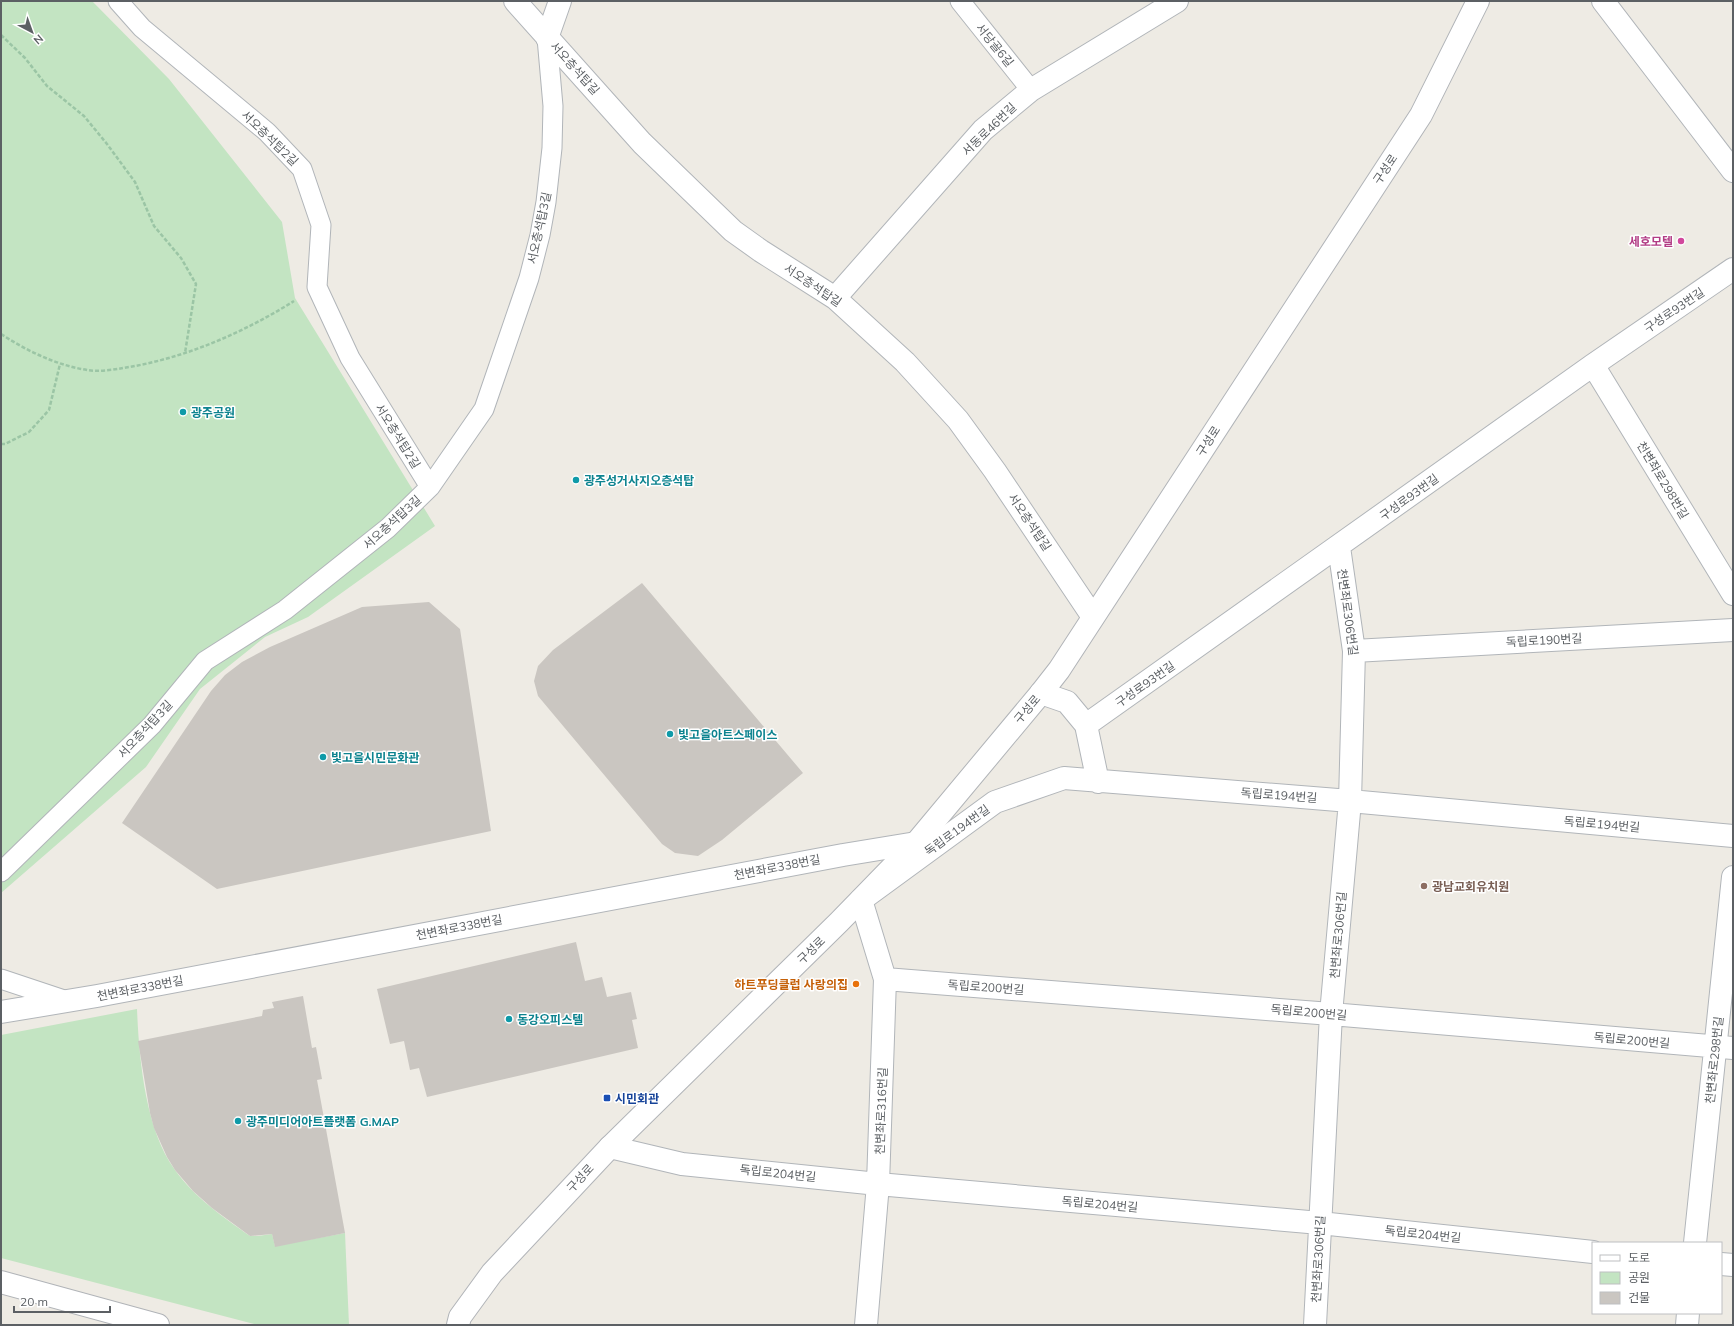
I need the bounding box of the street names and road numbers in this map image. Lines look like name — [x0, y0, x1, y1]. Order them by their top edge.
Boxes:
street label: 서당골6길 — [973, 20, 1017, 70]
street label: 서오층석탑길 — [547, 38, 603, 98]
street label: 서동로46번길 — [959, 99, 1019, 159]
street label: 서오층석탑2길 — [238, 107, 302, 169]
street label: 구성로 — [1370, 151, 1400, 187]
street label: 서오층석탑3길 — [524, 191, 554, 265]
street label: 서오층석탑길 — [781, 260, 845, 310]
street label: 구성로93번길 — [1641, 284, 1707, 336]
street label: 서오층석탑2길 — [372, 401, 424, 471]
street label: 구성로 — [1193, 423, 1223, 459]
street label: 천변좌로298번길 — [1634, 438, 1692, 522]
street label: 구성로93번길 — [1376, 470, 1442, 524]
street label: 서오층석탑길 — [1005, 490, 1055, 554]
street label: 서오층석탑3길 — [360, 492, 424, 552]
street label: 천변좌로306번길 — [1334, 567, 1362, 657]
street label: 독립로190번길 — [1505, 631, 1583, 649]
street label: 구성로93번길 — [1112, 658, 1178, 710]
street label: 구성로 — [1011, 691, 1043, 727]
street label: 서오층석탑3길 — [114, 697, 176, 761]
street label: 독립로194번길 — [1240, 785, 1318, 805]
street label: 독립로194번길 — [922, 801, 992, 859]
street label: 독립로194번길 — [1563, 813, 1641, 835]
street label: 천변좌로338번길 — [732, 851, 822, 883]
street label: 천변좌로306번길 — [1327, 891, 1349, 979]
street label: 천변좌로338번길 — [414, 911, 504, 943]
street label: 구성로 — [794, 933, 828, 967]
street label: 천변좌로338번길 — [95, 972, 185, 1004]
street label: 독립로200번길 — [947, 977, 1025, 997]
street label: 독립로200번길 — [1270, 1001, 1348, 1023]
street label: 천변좌로298번길 — [1702, 1016, 1726, 1104]
street label: 독립로200번길 — [1593, 1029, 1671, 1051]
street label: 천변좌로316번길 — [872, 1067, 890, 1155]
street label: 구성로 — [563, 1161, 597, 1195]
street label: 독립로204번길 — [739, 1162, 817, 1184]
street label: 독립로204번길 — [1061, 1193, 1139, 1215]
street label: 천변좌로306번길 — [1308, 1215, 1328, 1303]
street label: 독립로204번길 — [1384, 1223, 1462, 1245]

